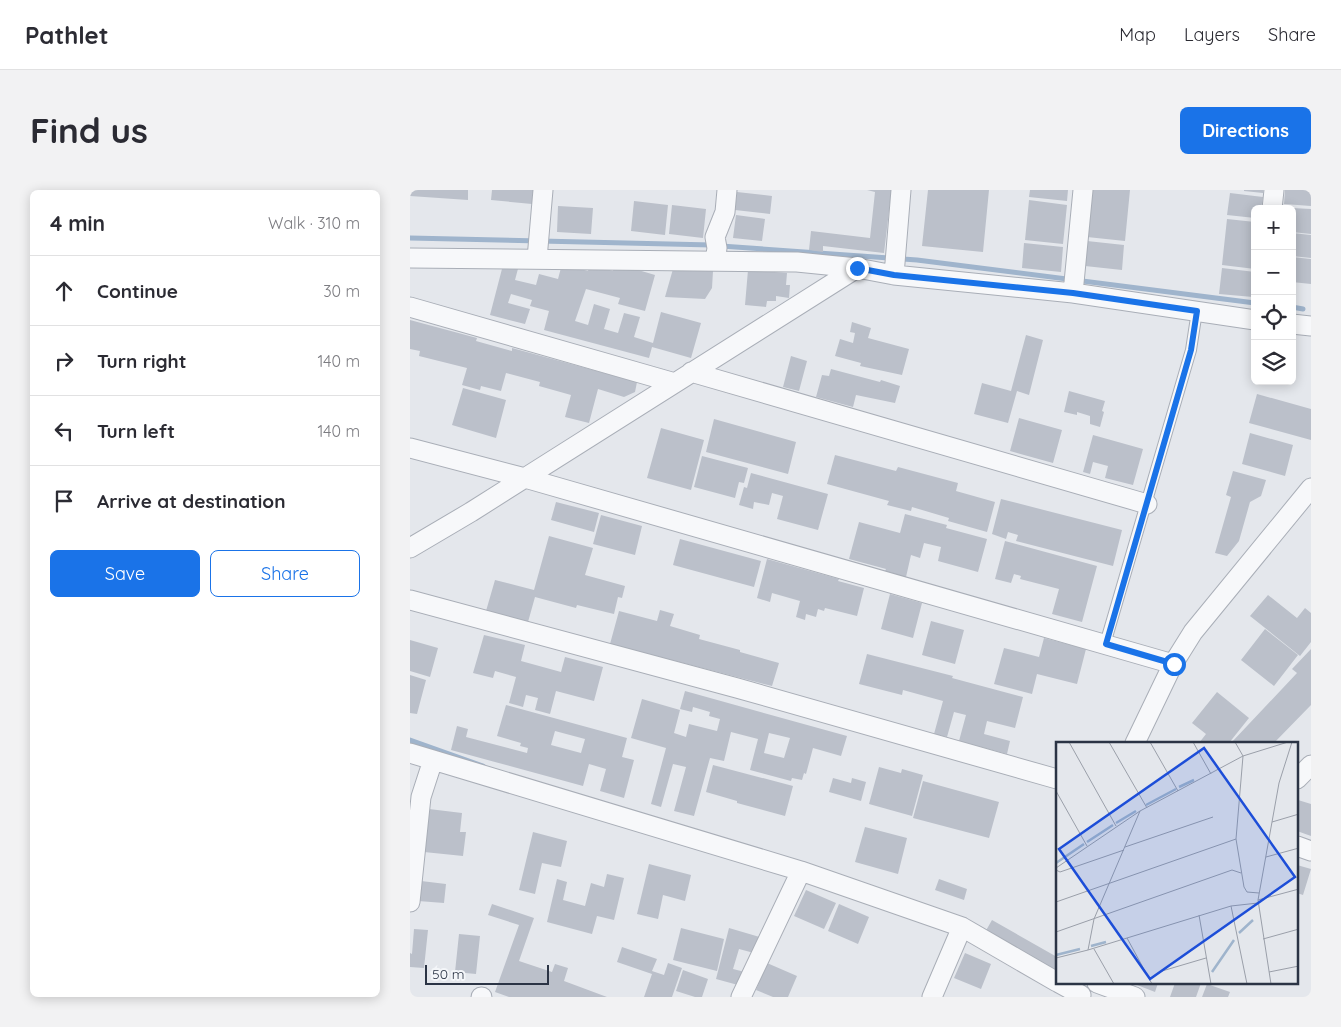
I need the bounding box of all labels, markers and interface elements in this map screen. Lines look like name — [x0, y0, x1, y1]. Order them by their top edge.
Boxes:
text: Pathlet — [25, 20, 109, 50]
text: Map — [1119, 23, 1156, 46]
text: Layers — [1184, 23, 1240, 46]
text: Share — [1268, 23, 1316, 46]
button: Directions — [1180, 107, 1311, 154]
text: Find us — [30, 108, 148, 152]
map controls — [1251, 205, 1296, 385]
button: + — [1251, 205, 1296, 250]
text: 4 min — [50, 210, 105, 236]
text: Walk · 310 m — [268, 213, 360, 233]
button: − — [1251, 250, 1296, 295]
route end — [846, 257, 869, 280]
icon: ahead — [50, 277, 78, 305]
text: Continue — [97, 279, 178, 303]
text: 30 m — [323, 281, 360, 301]
button: locate — [1251, 295, 1296, 340]
button: layers — [1251, 340, 1296, 385]
icon: right — [50, 347, 78, 375]
text: Turn right — [97, 349, 186, 373]
text: 140 m — [317, 351, 360, 371]
icon: left — [50, 417, 78, 445]
text: Turn left — [97, 419, 175, 443]
text: 140 m — [317, 421, 360, 441]
icon: arrive — [50, 487, 78, 515]
text: Arrive at destination — [97, 489, 286, 513]
button: Save — [50, 550, 200, 597]
button: Share — [210, 550, 360, 597]
route start — [1163, 653, 1186, 676]
inset map — [1056, 742, 1298, 984]
scale bar — [425, 962, 549, 985]
text: 50 m — [432, 965, 465, 983]

